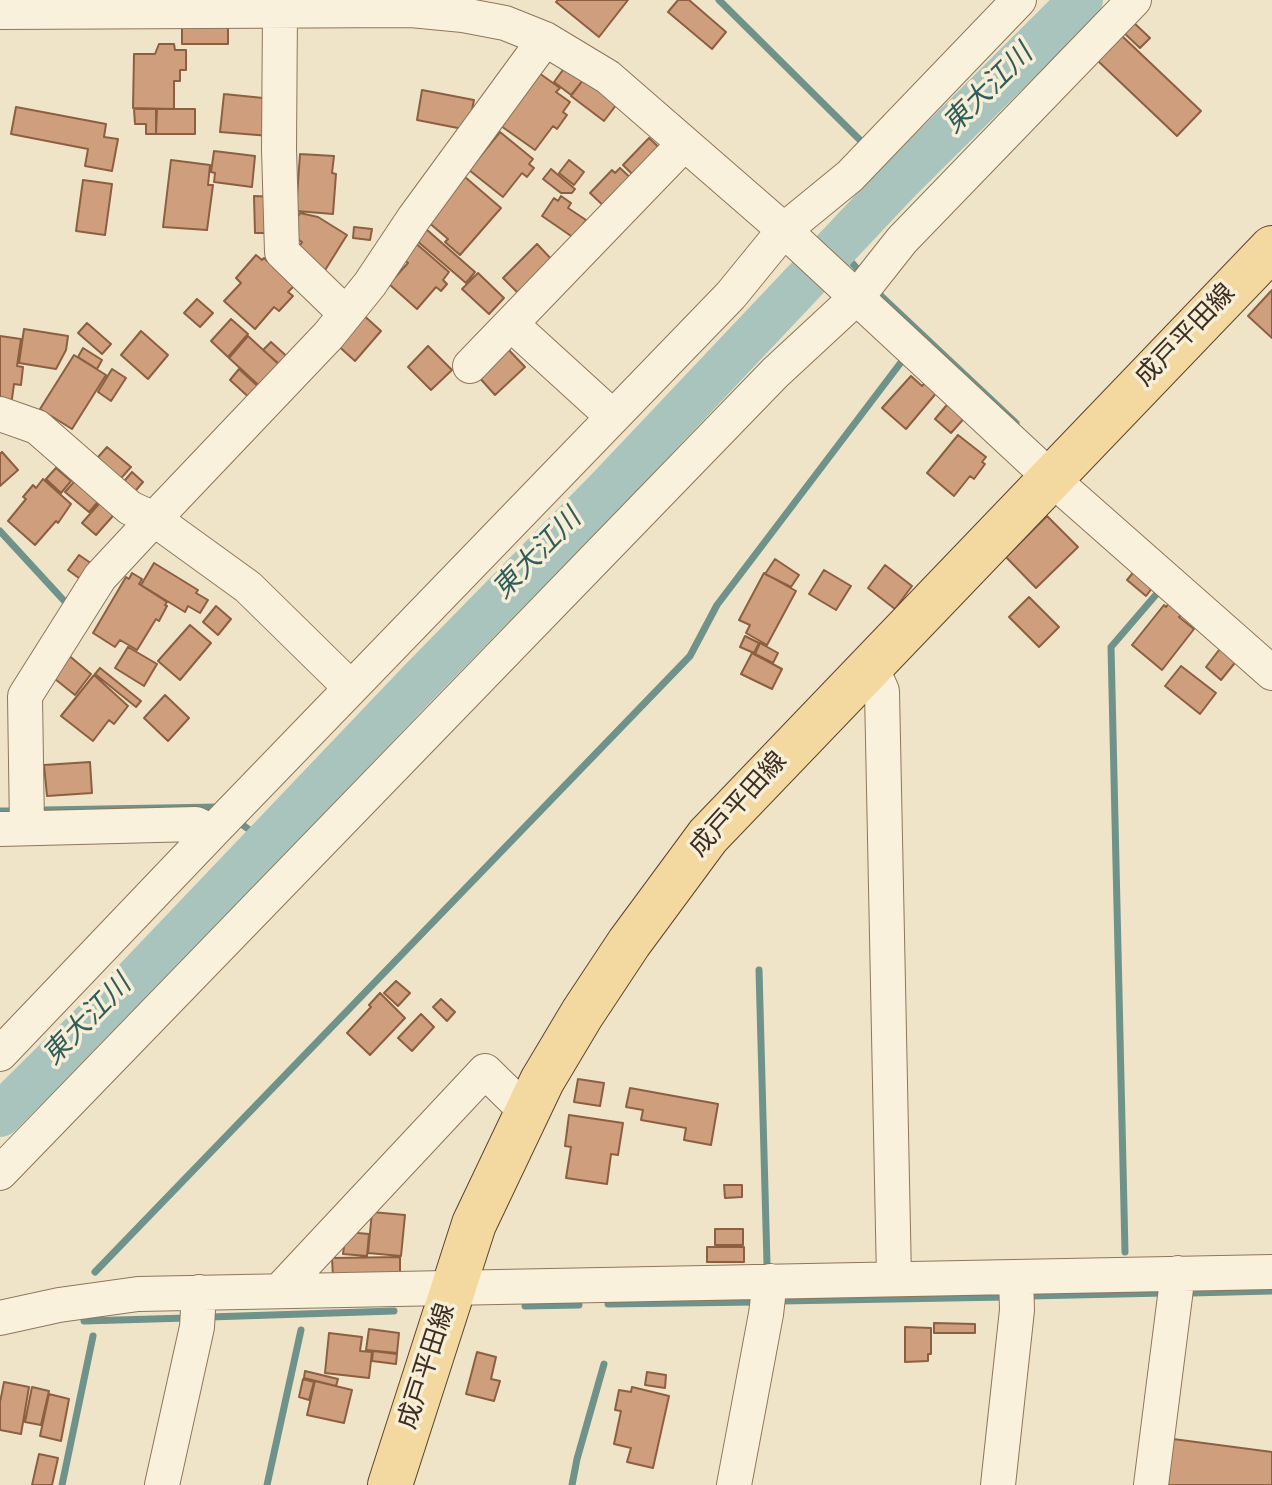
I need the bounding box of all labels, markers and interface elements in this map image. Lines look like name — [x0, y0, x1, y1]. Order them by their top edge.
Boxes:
water label: 東大江川 — [939, 40, 1041, 142]
street label: 成戸平田線 — [1131, 279, 1243, 395]
water label: 東大江川 — [488, 504, 590, 608]
street label: 成戸平田線 — [685, 747, 795, 865]
water label: 東大江川 — [38, 970, 140, 1074]
street label: 成戸平田線 — [394, 1300, 464, 1434]

